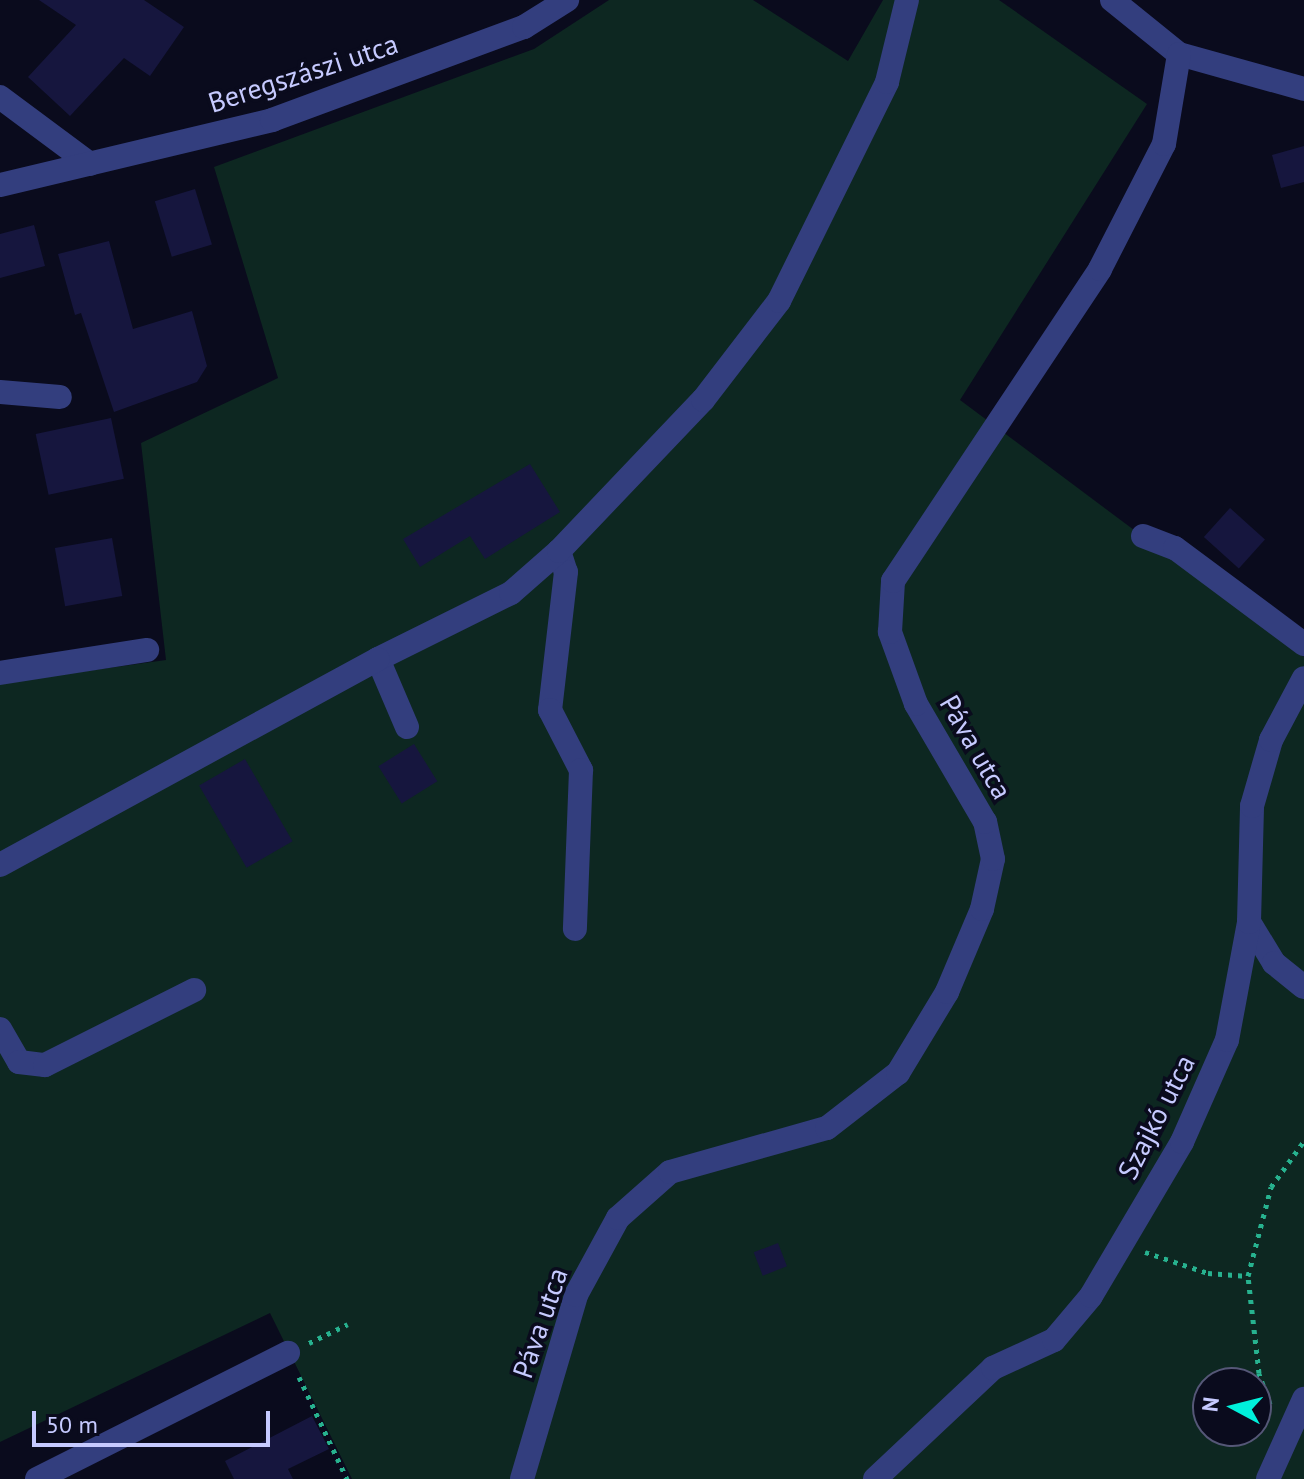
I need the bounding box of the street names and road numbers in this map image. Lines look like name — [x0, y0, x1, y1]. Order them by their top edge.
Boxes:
street label: Beregszászi utca — [204, 27, 402, 119]
street label: Páva utca — [933, 689, 1019, 805]
street label: Szajkó utca — [1110, 1049, 1202, 1185]
street label: Páva utca — [506, 1264, 574, 1382]

